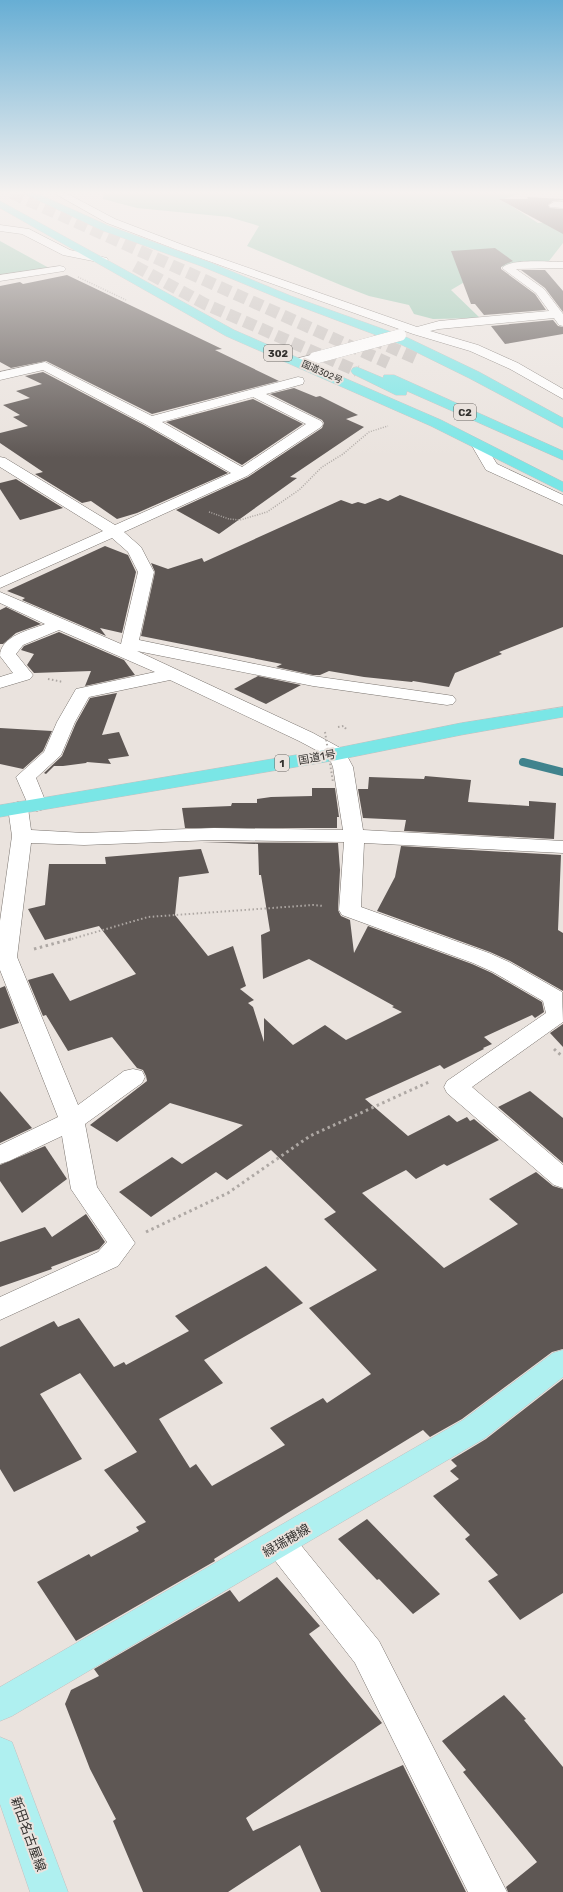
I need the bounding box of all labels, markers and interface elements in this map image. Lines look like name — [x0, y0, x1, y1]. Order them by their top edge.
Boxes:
road number: 302 — [264, 345, 292, 361]
street label: 国道302号 — [300, 359, 344, 385]
road number: C2 — [454, 404, 476, 420]
street label: 国道1号 — [297, 748, 337, 767]
road number: 1 — [275, 755, 289, 771]
street label: 緑瑞穂線 — [260, 1521, 313, 1560]
street label: 新田名古屋線 — [8, 1795, 49, 1873]

